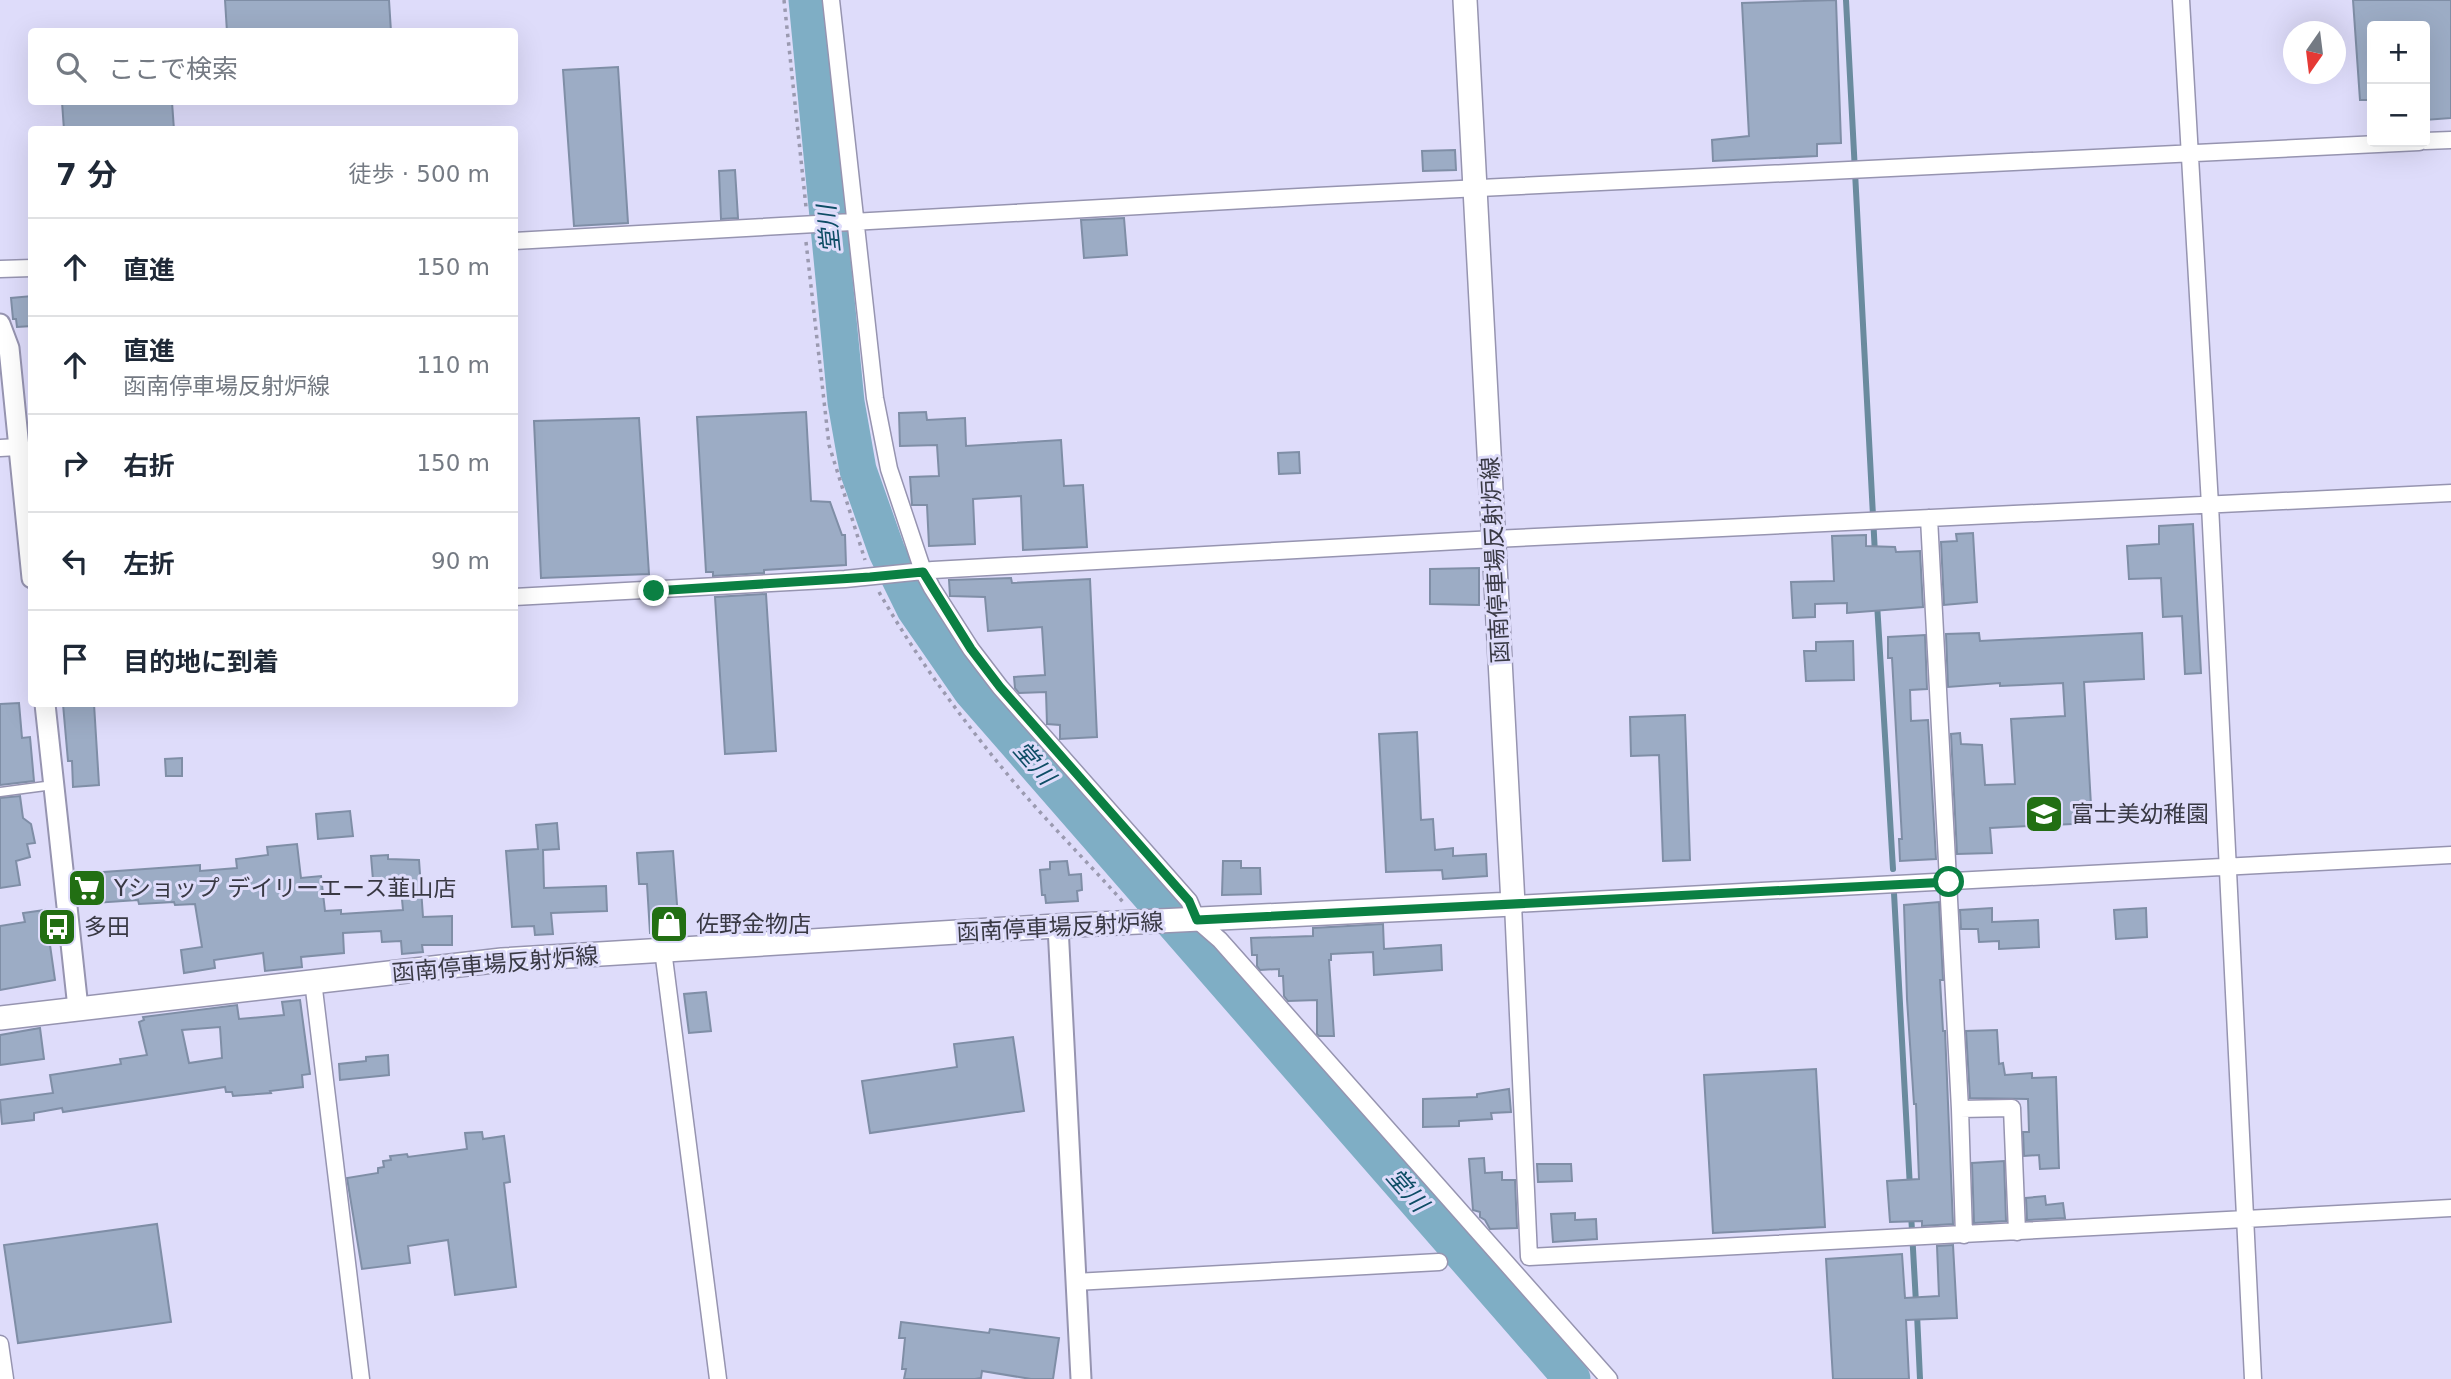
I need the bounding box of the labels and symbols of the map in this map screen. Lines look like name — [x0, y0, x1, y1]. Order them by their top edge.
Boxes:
north arrow — [2283, 21, 2346, 84]
water label: 堂川 — [812, 201, 845, 254]
street label: 函南停車場反射炉線 — [1477, 456, 1513, 664]
route end — [638, 575, 669, 606]
water label: 堂川 — [1008, 736, 1062, 793]
school or university icon: 富士美幼稚園 — [2023, 793, 2065, 835]
place label: 富士美幼稚園 — [2071, 801, 2209, 827]
route start — [1933, 866, 1964, 897]
supermarket icon: Yショップ デイリーエース韮山店 — [66, 867, 108, 909]
place label: Yショップ デイリーエース韮山店 — [113, 875, 456, 901]
shop icon: 佐野金物店 — [648, 903, 690, 945]
bus stop icon: 多田 — [36, 906, 78, 948]
street label: 函南停車場反射炉線 — [956, 909, 1164, 945]
place label: 佐野金物店 — [696, 911, 811, 937]
place label: 多田 — [84, 914, 130, 940]
street label: 函南停車場反射炉線 — [391, 942, 599, 986]
water label: 堂川 — [1381, 1163, 1435, 1220]

